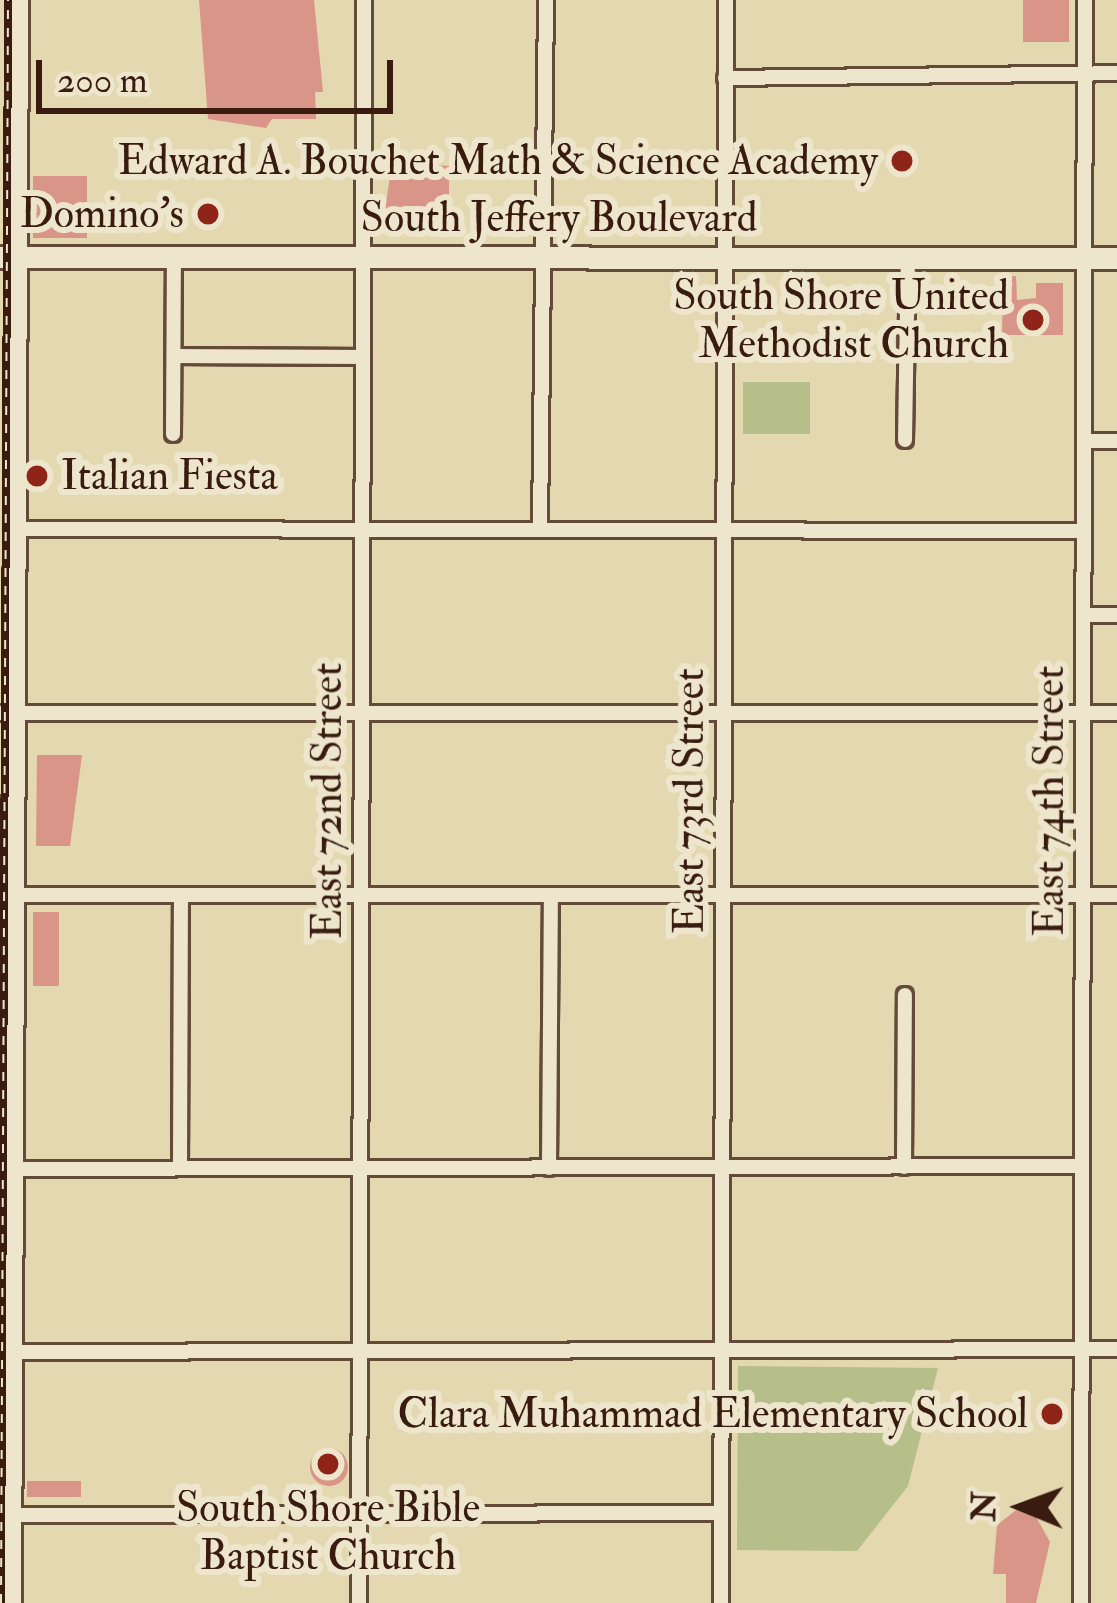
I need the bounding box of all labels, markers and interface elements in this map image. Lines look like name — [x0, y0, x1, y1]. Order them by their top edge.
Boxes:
scale bar — [42, 36, 399, 110]
text: 200 m — [57, 58, 148, 103]
place label: Edward A. Bouchet Math & Science Academy — [118, 136, 878, 186]
marker: Edward A. Bouchet Math & Science Academy — [889, 148, 915, 174]
place label: Domino's — [20, 189, 184, 239]
street label: South Jeffery Boulevard — [361, 193, 757, 243]
marker: Domino's — [195, 201, 221, 227]
place label: South Shore United Methodist Church — [673, 271, 1009, 370]
marker: South Shore United Methodist Church — [1020, 307, 1046, 333]
place label: Italian Fiesta — [61, 451, 278, 501]
marker: Italian Fiesta — [24, 463, 50, 489]
street label: East 72nd Street — [303, 662, 353, 940]
street label: East 74th Street — [1025, 666, 1075, 936]
street label: East 73rd Street — [665, 668, 715, 934]
place label: Clara Muhammad Elementary School — [398, 1389, 1028, 1439]
marker: Clara Muhammad Elementary School — [1039, 1401, 1065, 1427]
north arrow — [961, 1447, 1081, 1567]
marker: South Shore Bible Baptist Church — [315, 1451, 341, 1477]
place label: South Shore Bible Baptist Church — [176, 1483, 480, 1582]
text: N — [964, 1491, 1005, 1521]

